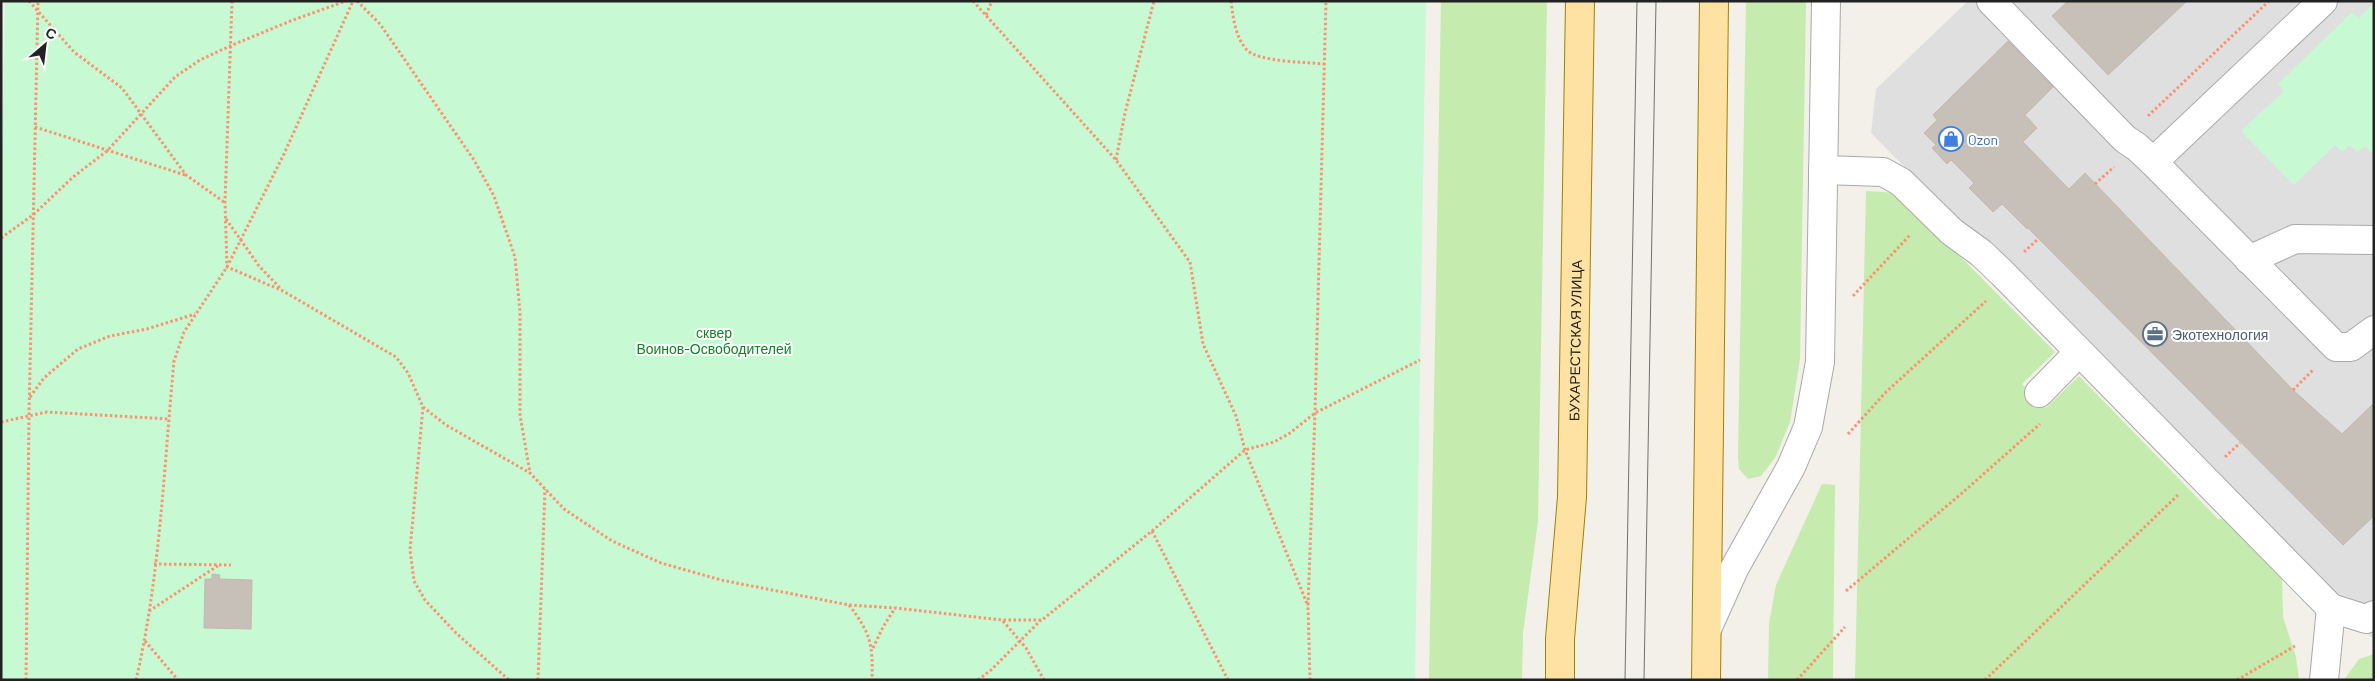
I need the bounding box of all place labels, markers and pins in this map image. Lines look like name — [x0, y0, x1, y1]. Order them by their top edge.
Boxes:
shop icon: Ozon — [1938, 126, 1964, 152]
place label: Ozon — [1968, 131, 1998, 148]
office icon: Экотехнология — [2142, 321, 2168, 347]
place label: Экотехнология — [2172, 326, 2268, 343]

